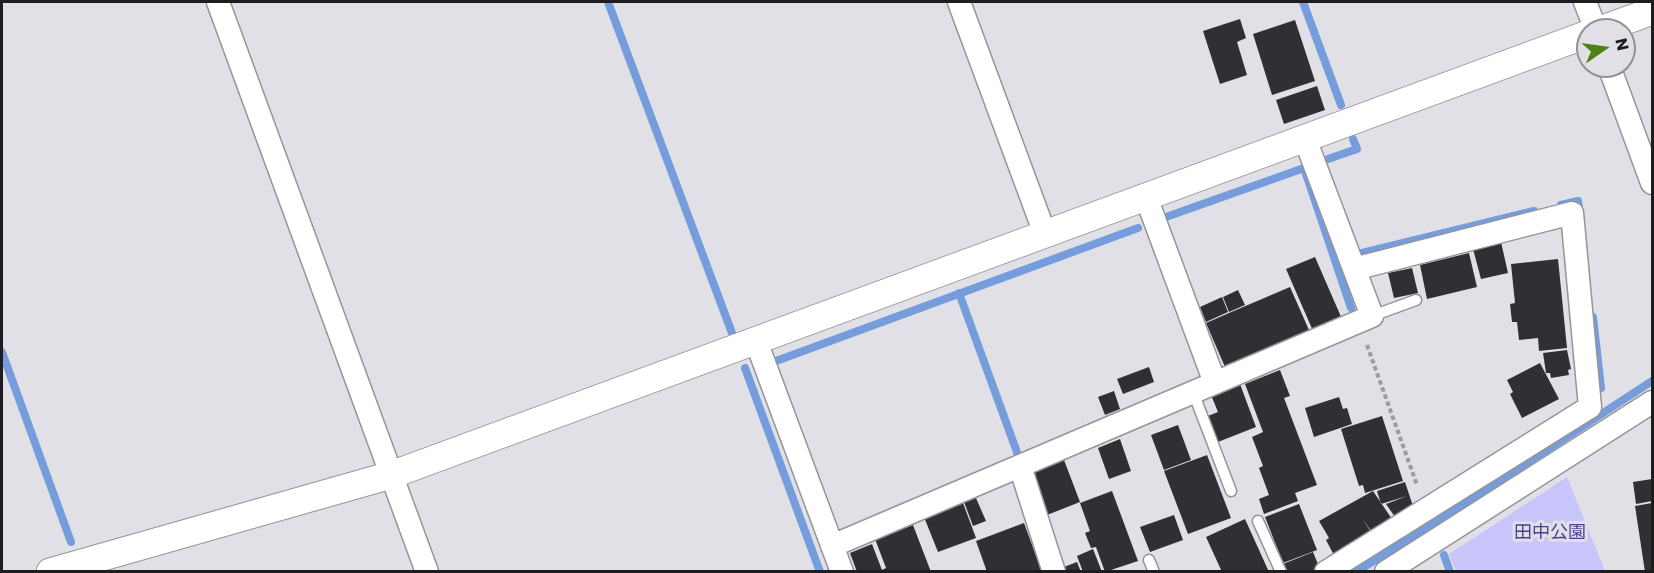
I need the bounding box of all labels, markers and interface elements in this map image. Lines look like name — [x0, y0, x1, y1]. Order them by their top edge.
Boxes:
north arrow — [1576, 18, 1636, 78]
text: N — [1610, 36, 1635, 53]
park label: 田中公園 — [1514, 522, 1586, 544]

